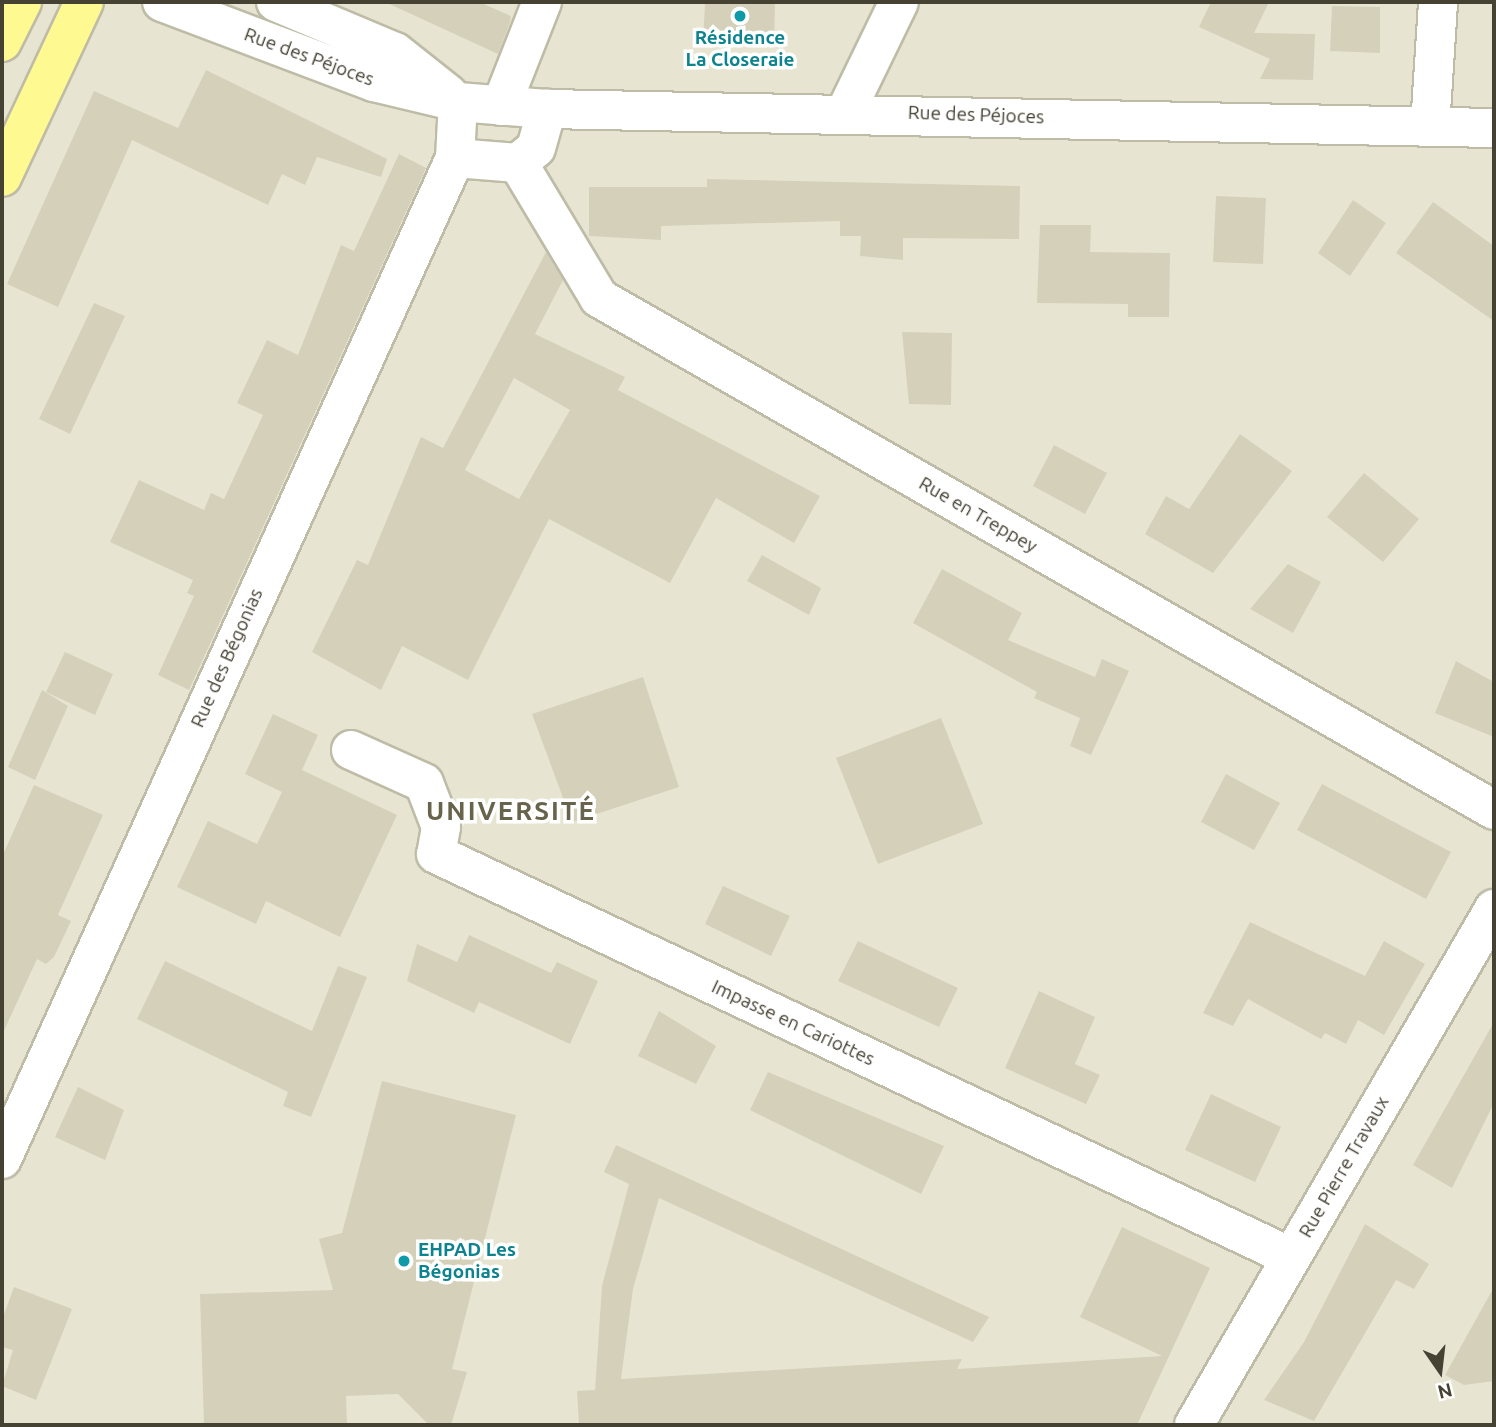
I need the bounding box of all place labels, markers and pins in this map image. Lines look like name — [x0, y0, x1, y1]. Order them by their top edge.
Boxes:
marker: Résidence La Closeraie — [732, 8, 748, 24]
place label: Résidence La Closeraie — [686, 27, 794, 71]
place label: EHPAD Les Bégonias — [418, 1239, 516, 1283]
marker: EHPAD Les Bégonias — [396, 1253, 412, 1269]

